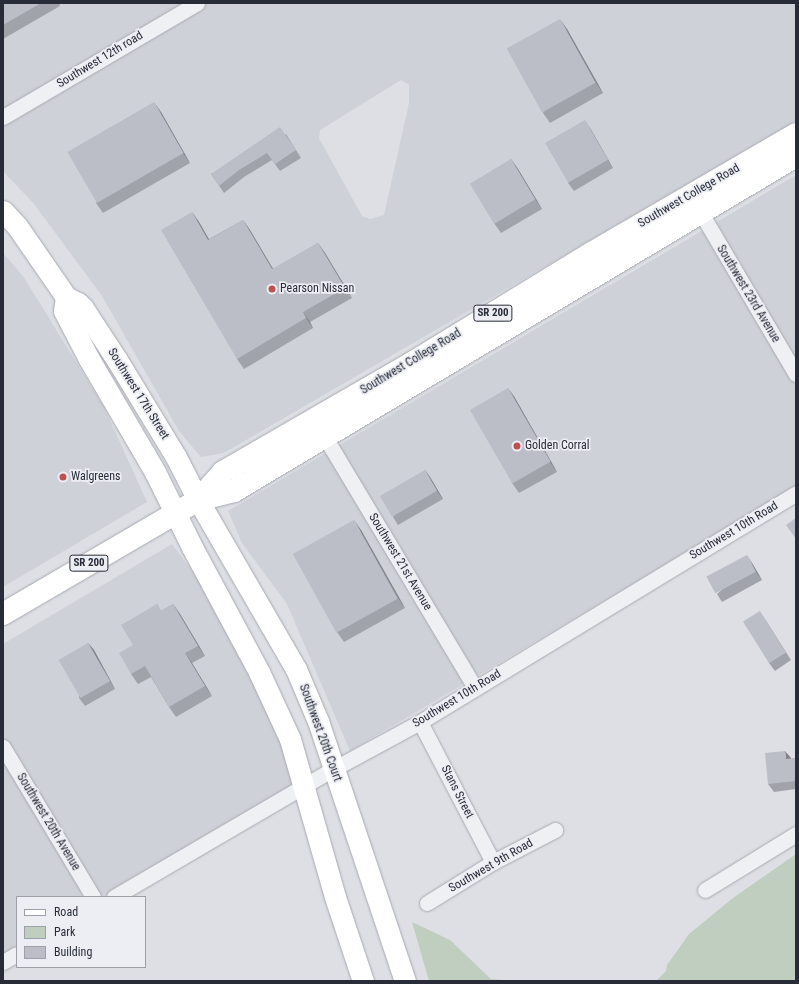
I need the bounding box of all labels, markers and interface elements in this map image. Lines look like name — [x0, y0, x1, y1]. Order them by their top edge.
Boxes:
street label: Southwest 12th road — [54, 29, 146, 91]
street label: Southwest College Road — [636, 161, 742, 231]
street label: Southwest 23rd Avenue — [713, 243, 783, 345]
place label: Pearson Nissan — [280, 282, 354, 296]
marker: Pearson Nissan — [267, 284, 277, 294]
road number: SR 200 — [473, 304, 513, 322]
street label: Southwest College Road — [358, 326, 464, 398]
street label: Southwest 17th Street — [104, 346, 172, 442]
place label: Golden Corral — [525, 439, 589, 453]
marker: Golden Corral — [512, 441, 522, 451]
place label: Walgreens — [71, 470, 120, 484]
marker: Walgreens — [58, 472, 68, 482]
street label: Southwest 10th Road — [687, 499, 781, 563]
street label: Southwest 21st Avenue — [365, 511, 435, 613]
road number: SR 200 — [69, 554, 109, 572]
street label: Southwest 10th Road — [410, 667, 504, 731]
street label: Southwest 20th Court — [296, 682, 344, 784]
street label: Stans Street — [437, 763, 477, 821]
street label: Southwest 20th Avenue — [13, 771, 83, 873]
street label: Southwest 9th Road — [446, 836, 536, 896]
legend — [16, 896, 146, 968]
text: Road — [54, 905, 78, 919]
text: Park — [54, 925, 75, 939]
text: Building — [54, 945, 92, 959]

